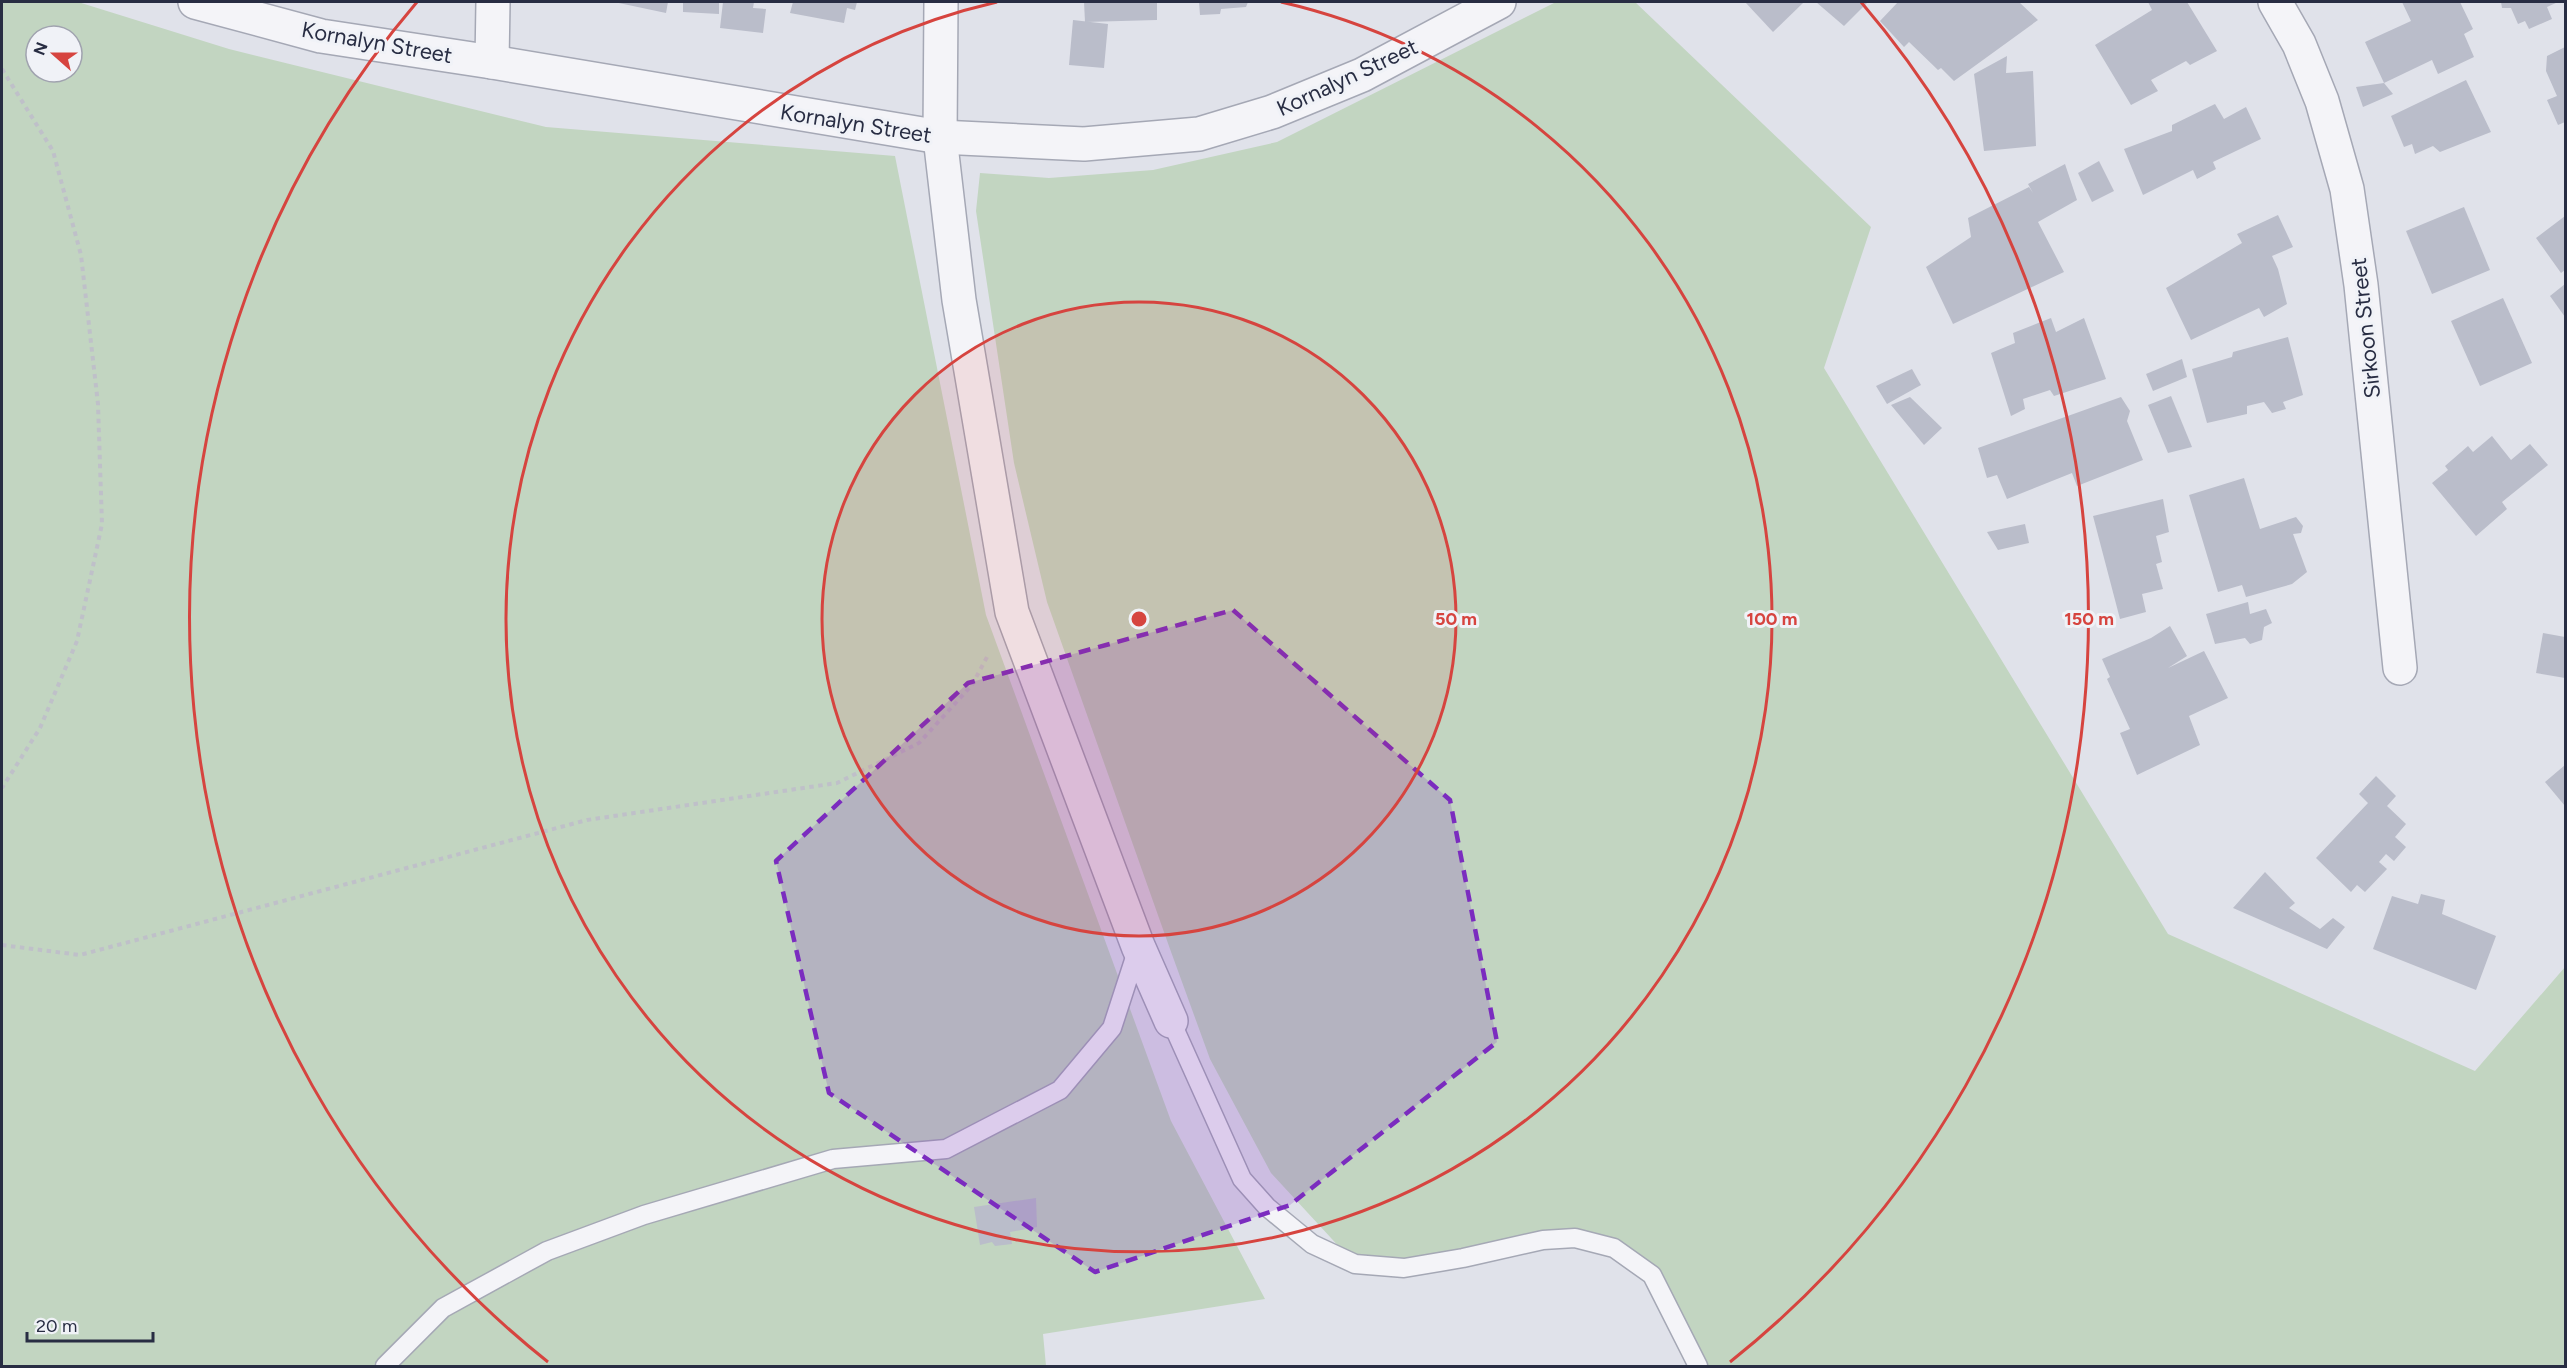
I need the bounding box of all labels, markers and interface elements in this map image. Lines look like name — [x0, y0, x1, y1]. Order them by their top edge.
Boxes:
street label: Kornalyn Street — [299, 16, 454, 69]
north arrow — [24, 24, 84, 84]
street label: Kornalyn Street — [1272, 33, 1422, 122]
text: N — [29, 40, 52, 58]
street label: Kornalyn Street — [778, 98, 933, 149]
street label: Sirkoon Street — [2345, 256, 2386, 400]
text: 50 m — [1435, 608, 1477, 630]
text: 100 m — [1747, 608, 1797, 630]
text: 150 m — [2064, 608, 2114, 630]
centre of rings — [1129, 609, 1149, 629]
scale bar — [27, 1305, 153, 1343]
text: 20 m — [36, 1315, 77, 1337]

